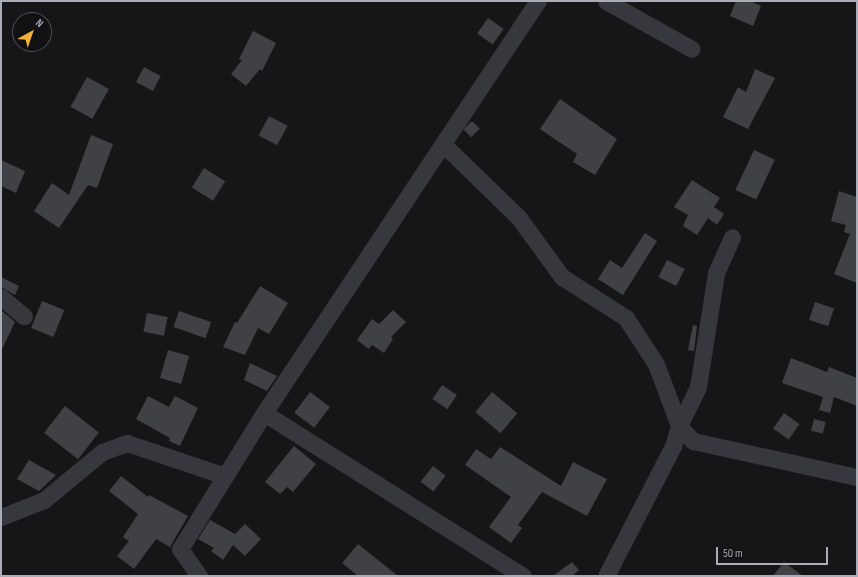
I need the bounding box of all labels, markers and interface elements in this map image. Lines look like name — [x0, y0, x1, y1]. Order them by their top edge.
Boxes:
north arrow — [12, 12, 52, 52]
text: N — [33, 16, 46, 30]
scale bar — [718, 539, 830, 565]
text: 50 m — [723, 546, 743, 561]

